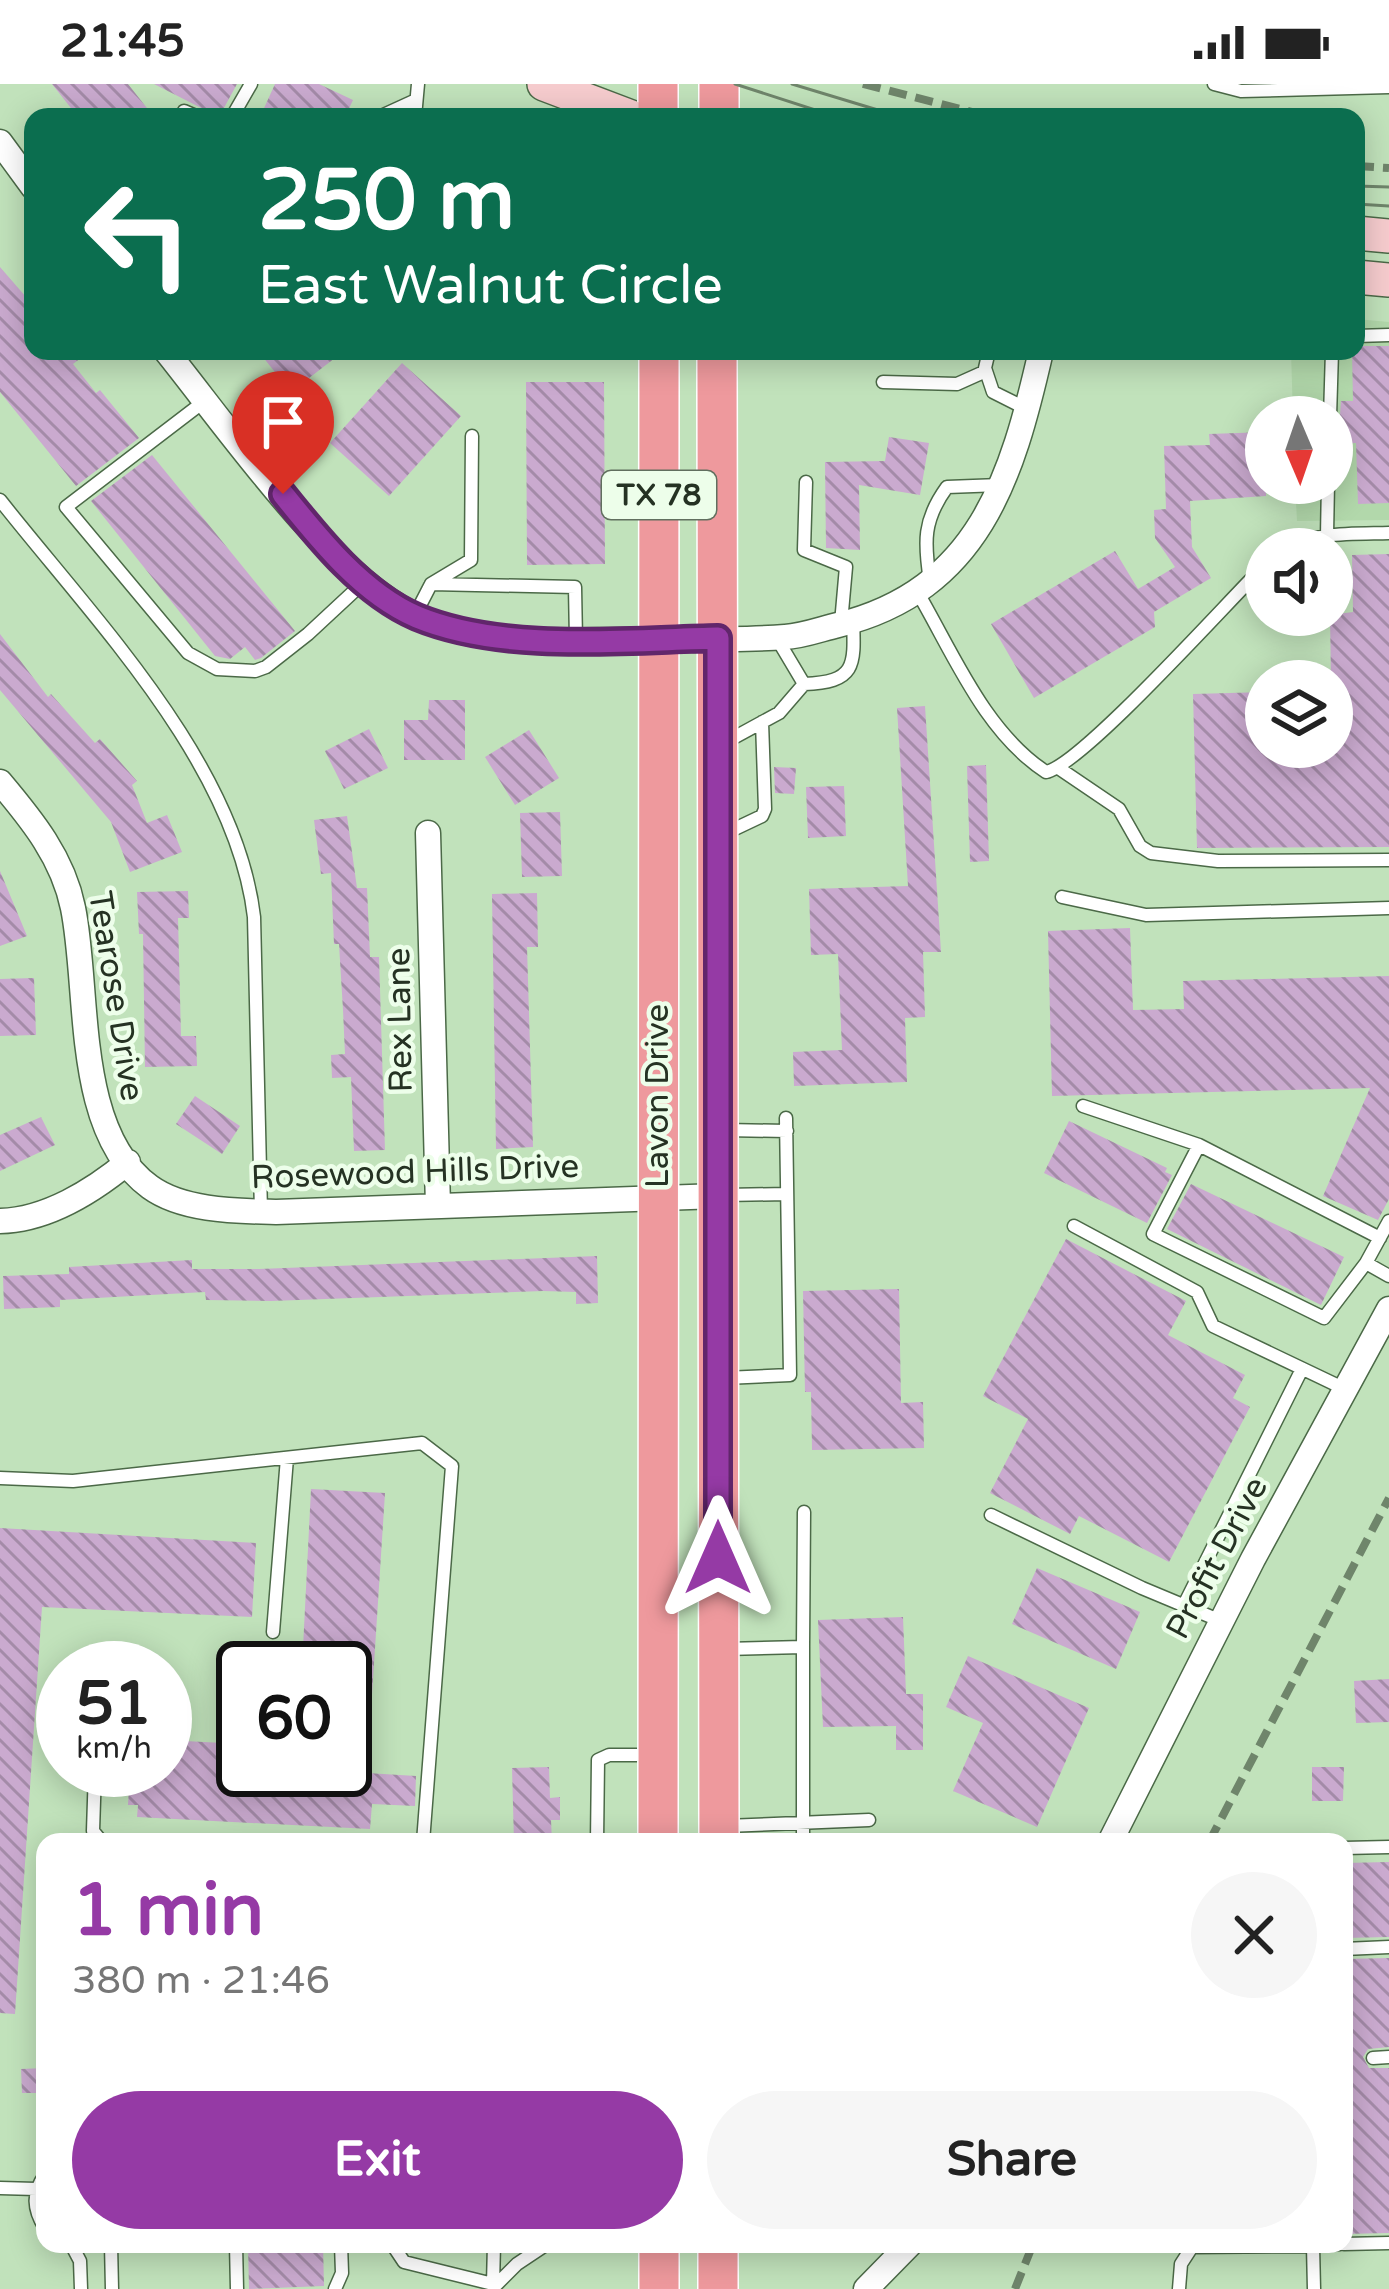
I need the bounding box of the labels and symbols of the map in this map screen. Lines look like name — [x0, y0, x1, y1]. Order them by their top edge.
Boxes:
pin — [232, 371, 334, 494]
north arrow — [1245, 396, 1353, 504]
road number: TX 78 — [602, 471, 716, 519]
street label: Tearose Drive — [80, 888, 152, 1104]
street label: Rex Lane — [379, 947, 421, 1093]
street label: Lavon Drive — [638, 1004, 677, 1188]
street label: Rosewood Hills Drive — [250, 1147, 580, 1197]
street label: Profit Drive — [1158, 1471, 1276, 1645]
position arrow — [655, 1495, 781, 1621]
speed limit sign: 60 — [216, 1641, 372, 1797]

